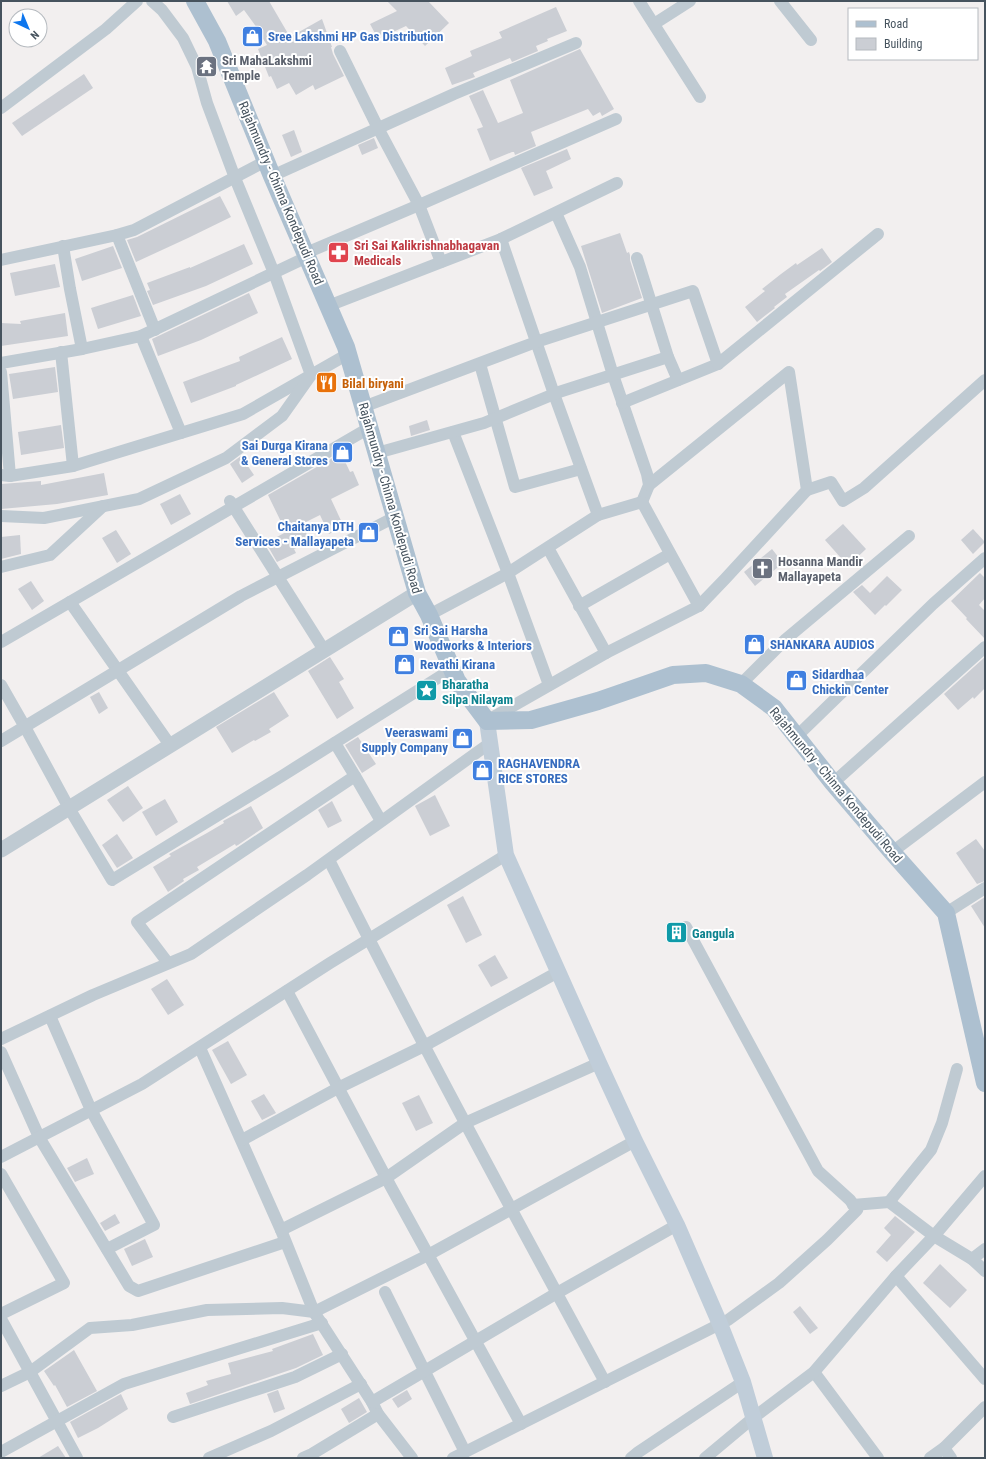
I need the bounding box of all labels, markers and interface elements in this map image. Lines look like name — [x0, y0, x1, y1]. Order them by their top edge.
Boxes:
north arrow — [8, 8, 48, 48]
legend — [848, 8, 978, 60]
text: Road — [884, 17, 908, 31]
shop icon: Sree Lakshmi HP Gas Distribution — [240, 23, 266, 49]
text: N — [27, 28, 42, 42]
place label: Sree Lakshmi HP Gas Distribution — [268, 29, 443, 44]
text: Building — [884, 37, 922, 51]
place label: Sri MahaLakshmi Temple — [222, 53, 312, 83]
temple icon: Sri MahaLakshmi Temple — [194, 54, 220, 80]
street label: Rajahmundry - Chinna Kondepudi Road — [235, 99, 327, 287]
place label: Sri Sai Kalikrishnabhagavan Medicals — [354, 238, 499, 268]
pharmacy icon: Sri Sai Kalikrishnabhagavan Medicals — [326, 239, 352, 265]
restaurant icon: Bilal biryani — [314, 370, 340, 396]
place label: Bilal biryani — [342, 376, 404, 391]
street label: Rajahmundry - Chinna Kondepudi Road — [356, 401, 424, 595]
place label: Sai Durga Kirana & General Stores — [241, 438, 328, 468]
shop icon: Sai Durga Kirana & General Stores — [330, 439, 356, 465]
place label: Chaitanya DTH Services - Mallayapeta — [235, 519, 354, 549]
shop icon: Chaitanya DTH Services - Mallayapeta — [356, 520, 382, 546]
place label: Hosanna Mandir Mallayapeta — [778, 554, 863, 584]
church icon: Hosanna Mandir Mallayapeta — [750, 555, 776, 581]
place label: Sri Sai Harsha Woodworks & Interiors — [414, 623, 532, 653]
shop icon: Sri Sai Harsha Woodworks & Interiors — [386, 624, 412, 650]
shop icon: SHANKARA AUDIOS — [741, 631, 767, 657]
place label: SHANKARA AUDIOS — [770, 637, 875, 652]
shop icon: Revathi Kirana — [392, 651, 418, 677]
place label: Revathi Kirana — [420, 657, 495, 672]
place label: Sidardhaa Chickin Center — [812, 667, 889, 697]
shop icon: Sidardhaa Chickin Center — [783, 668, 809, 694]
place label: Bharatha Silpa Nilayam — [442, 677, 513, 707]
place icon: Bharatha Silpa Nilayam — [413, 678, 439, 704]
street label: Rajahmundry - Chinna Kondepudi Road — [767, 704, 905, 866]
place label: Veeraswami Supply Company — [361, 725, 448, 755]
shop icon: Veeraswami Supply Company — [450, 726, 476, 752]
place label: RAGHAVENDRA RICE STORES — [498, 756, 580, 786]
shop icon: RAGHAVENDRA RICE STORES — [469, 757, 495, 783]
building icon: Gangula — [663, 920, 689, 946]
place label: Gangula — [692, 926, 734, 941]

